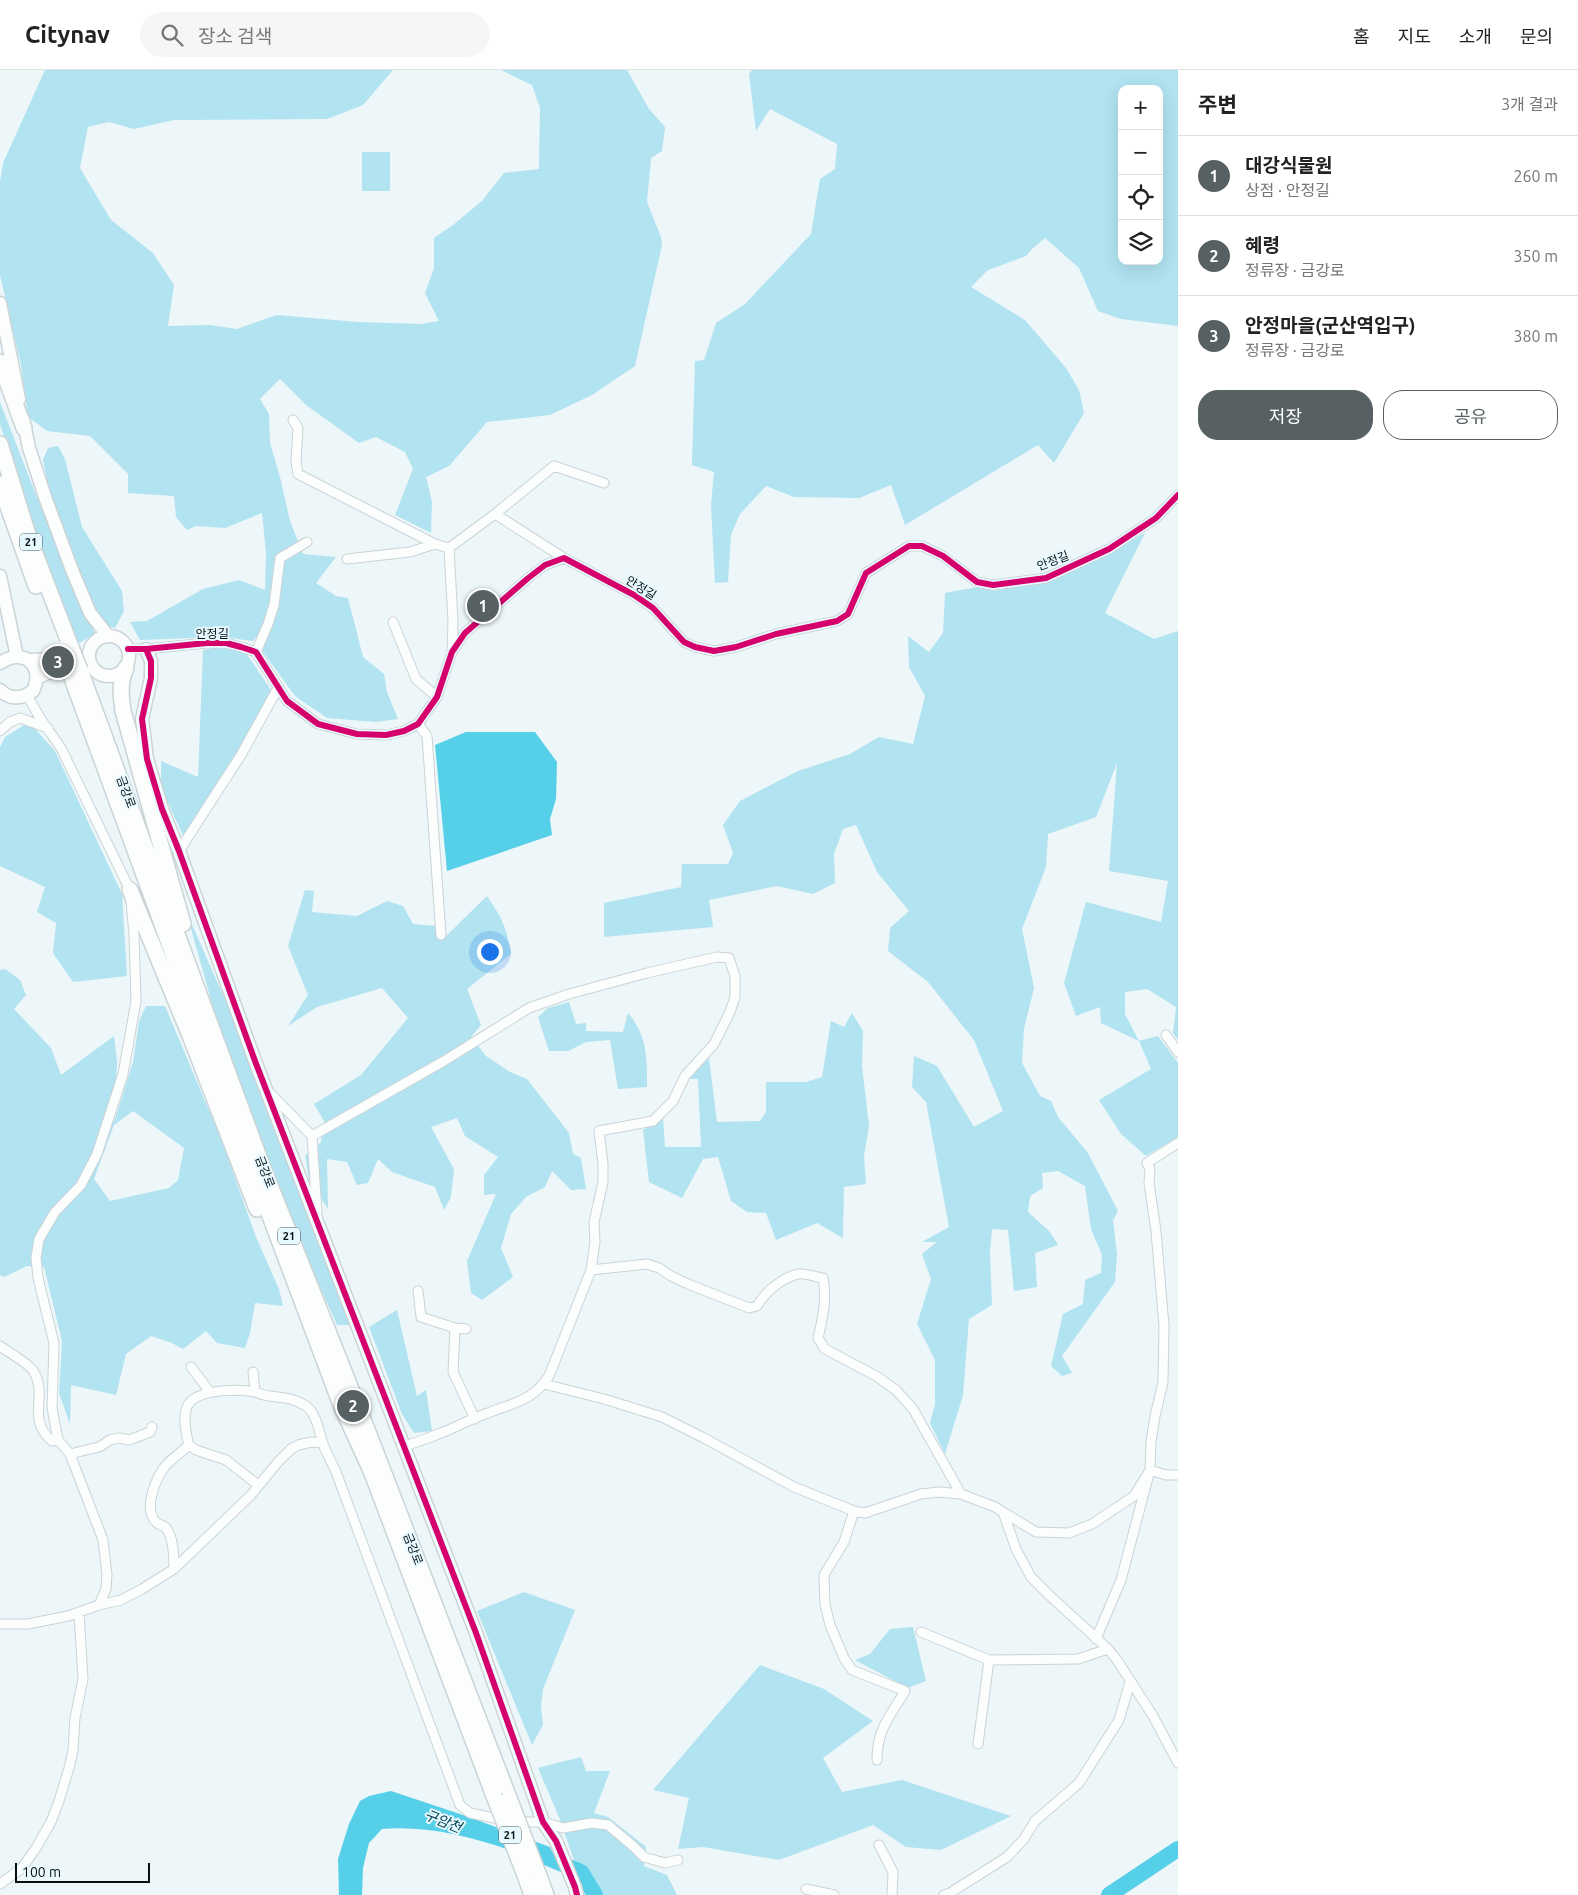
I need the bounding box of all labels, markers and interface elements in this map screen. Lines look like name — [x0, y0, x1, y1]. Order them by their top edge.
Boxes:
search box — [140, 12, 490, 57]
text: Citynav — [25, 21, 110, 48]
icon: search — [158, 21, 186, 49]
text: 장소 검색 — [198, 25, 272, 47]
text: 홈 — [1353, 26, 1370, 46]
text: 지도 — [1398, 26, 1431, 46]
text: 소개 — [1459, 26, 1492, 46]
text: 문의 — [1520, 26, 1553, 46]
map controls — [1118, 85, 1163, 265]
button: + — [1118, 85, 1163, 130]
text: 주변 — [1198, 92, 1237, 116]
text: 3개 결과 — [1501, 95, 1558, 113]
button: − — [1118, 130, 1163, 175]
text: 대강식물원 — [1245, 154, 1332, 176]
text: 1 — [1209, 167, 1219, 185]
text: 260 m — [1513, 167, 1558, 185]
button: locate — [1118, 175, 1163, 220]
text: 상점 · 안정길 — [1245, 181, 1330, 199]
button: layers — [1118, 220, 1163, 265]
text: 혜령 — [1245, 234, 1280, 256]
text: 2 — [1209, 247, 1219, 265]
text: 350 m — [1513, 247, 1558, 265]
text: 정류장 · 금강로 — [1245, 261, 1345, 279]
text: 안정마을(군산역입구) — [1245, 314, 1415, 336]
text: 3 — [1209, 327, 1219, 345]
text: 380 m — [1513, 327, 1558, 345]
text: 정류장 · 금강로 — [1245, 341, 1345, 359]
button: 저장 — [1198, 390, 1373, 440]
button: 공유 — [1383, 390, 1558, 440]
road number: 21 — [20, 534, 42, 551]
street label: 안정길 — [1035, 549, 1071, 573]
street label: 안정길 — [624, 573, 659, 602]
pin: 1 — [467, 587, 499, 625]
street label: 안정길 — [195, 627, 229, 640]
pin: 3 — [42, 643, 74, 681]
street label: 금강로 — [115, 774, 138, 810]
your location — [477, 939, 503, 965]
street label: 금강로 — [253, 1154, 277, 1190]
road number: 21 — [278, 1228, 300, 1244]
pin: 2 — [337, 1387, 369, 1425]
street label: 금강로 — [401, 1531, 425, 1567]
water label: 구암천 — [422, 1806, 465, 1836]
road number: 21 — [499, 1826, 521, 1844]
scale bar — [15, 1860, 150, 1883]
text: 100 m — [22, 1864, 61, 1880]

